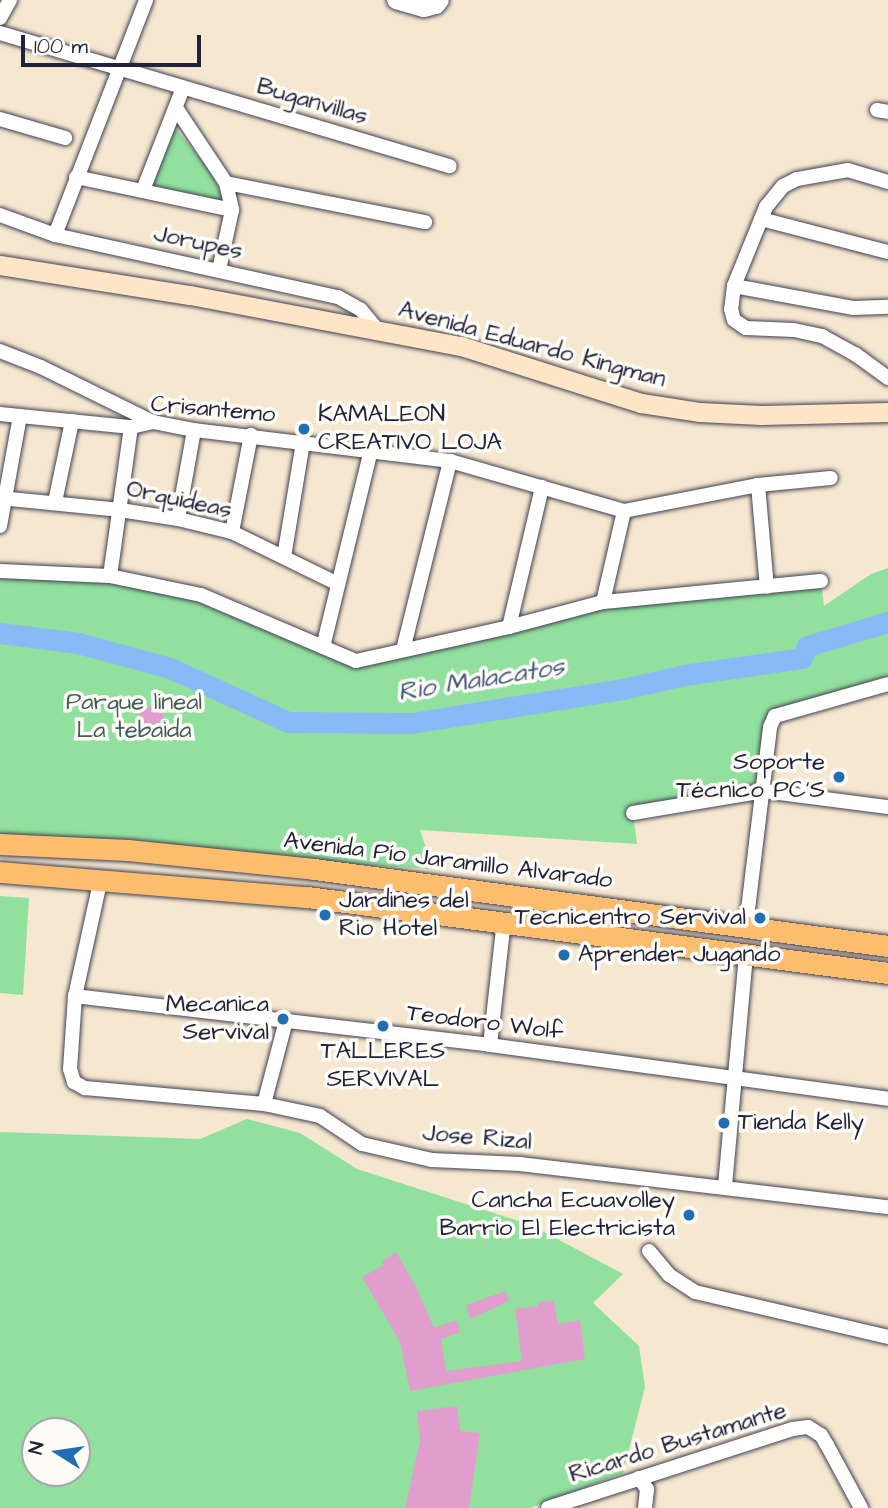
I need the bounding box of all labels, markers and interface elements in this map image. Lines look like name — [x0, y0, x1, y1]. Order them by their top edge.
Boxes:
scale bar — [24, 21, 205, 65]
text: 100 m — [34, 32, 88, 61]
street label: Buganvillas — [253, 72, 371, 132]
street label: Jorupes — [151, 220, 245, 266]
street label: Avenida Eduardo Kingman — [395, 295, 669, 395]
street label: Crisantemo — [149, 390, 277, 430]
place label: KAMALEON CREATIVO LOJA — [318, 401, 502, 457]
marker: KAMALEON CREATIVO LOJA — [296, 421, 312, 437]
street label: Orquideas — [124, 475, 234, 525]
water label: Rio Malacatos — [396, 651, 566, 709]
park label: Parque lineal La tebaida — [66, 689, 202, 745]
place label: Soporte Técnico PC'S — [676, 749, 825, 805]
marker: Soporte Técnico PC'S — [831, 769, 847, 785]
street label: Avenida Pío Jaramillo Alvarado — [282, 827, 614, 895]
place label: Jardines del Rio Hotel — [339, 887, 469, 943]
place label: Tecnicentro Servival — [515, 904, 746, 932]
marker: Jardines del Rio Hotel — [317, 907, 333, 923]
marker: Tecnicentro Servival — [752, 910, 768, 926]
place label: Aprender Jugando — [578, 941, 780, 969]
marker: Aprender Jugando — [556, 947, 572, 963]
place label: Mecanica Servival — [166, 991, 269, 1047]
street label: Teodoro Wolf — [405, 999, 565, 1047]
marker: Mecanica Servival — [275, 1011, 291, 1027]
marker: TALLERES SERVIVAL — [375, 1018, 391, 1034]
place label: TALLERES SERVIVAL — [321, 1038, 445, 1094]
place label: Tienda Kelly — [738, 1109, 864, 1137]
marker: Tienda Kelly — [716, 1115, 732, 1131]
street label: Jose Rizal — [421, 1119, 533, 1157]
place label: Cancha Ecuavolley Barrio El Electricista — [439, 1187, 675, 1243]
marker: Cancha Ecuavolley Barrio El Electricista — [681, 1207, 697, 1223]
street label: Ricardo Bustamante — [566, 1396, 790, 1490]
north arrow — [21, 1417, 91, 1487]
text: N — [22, 1439, 51, 1457]

